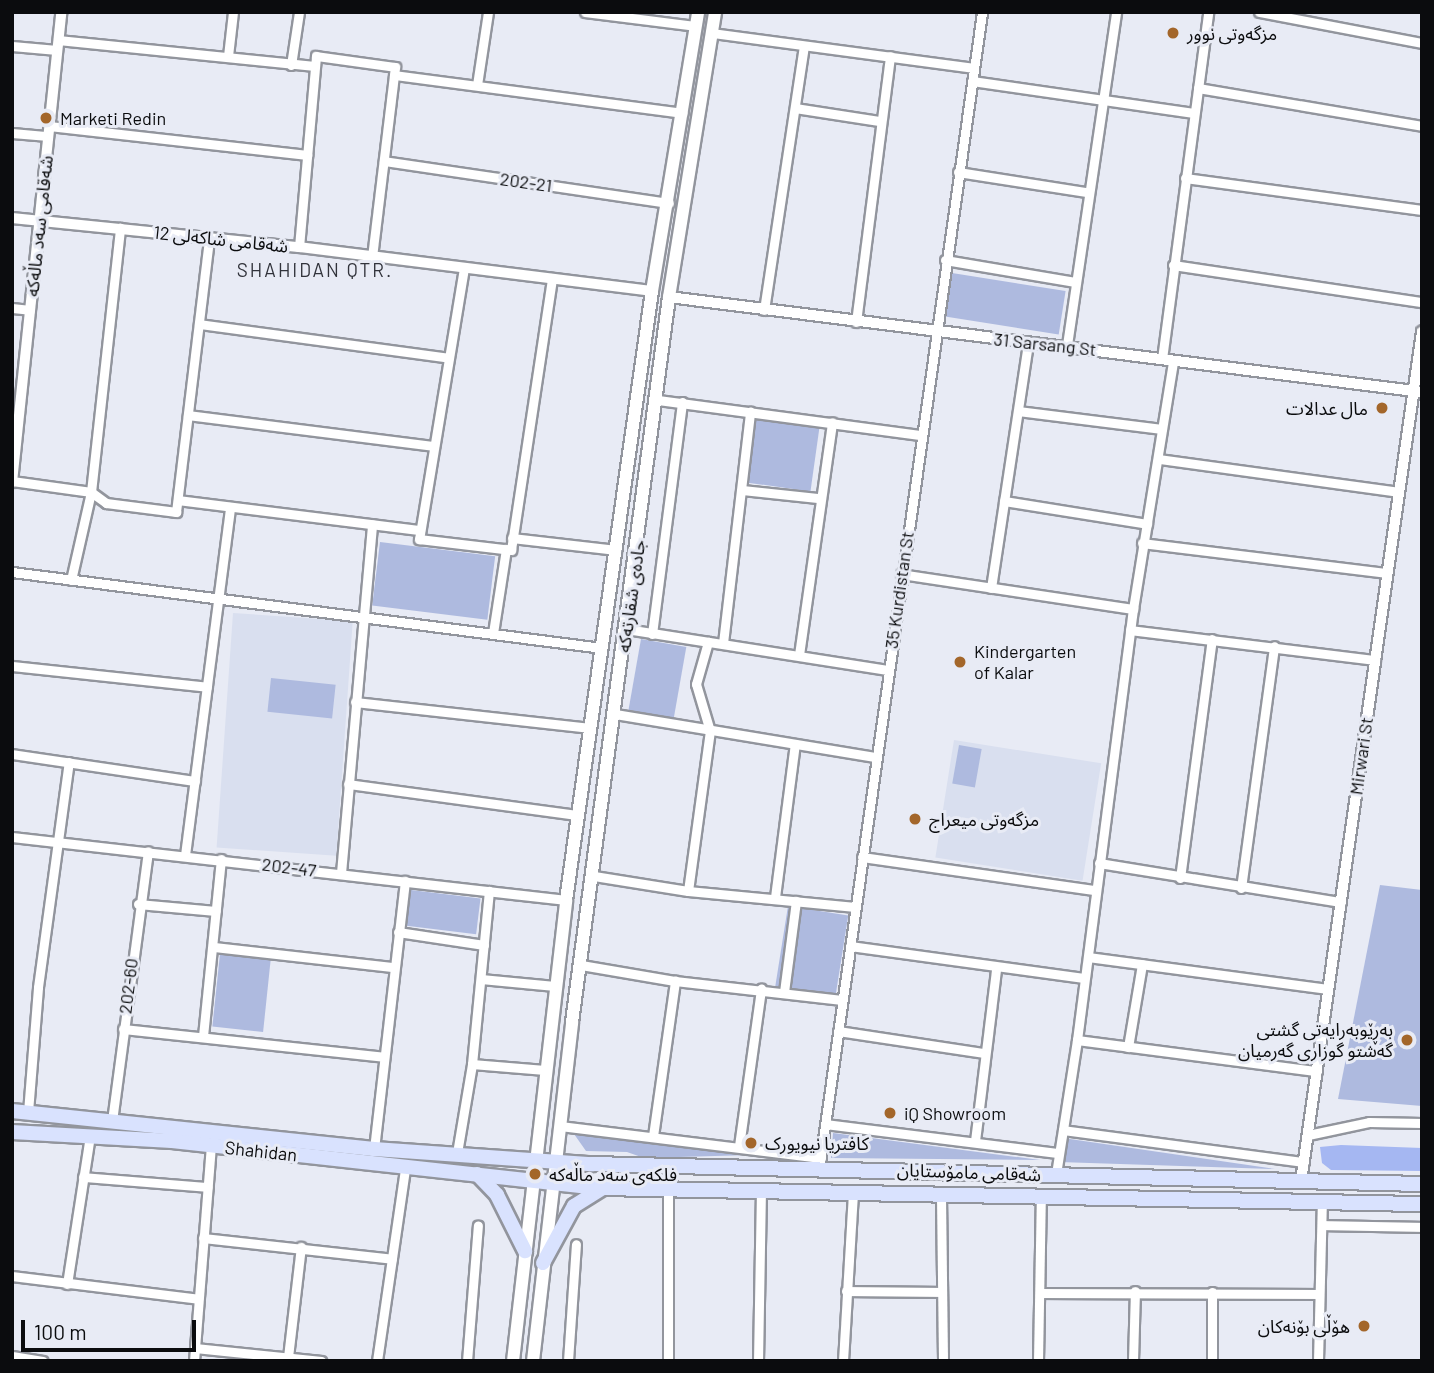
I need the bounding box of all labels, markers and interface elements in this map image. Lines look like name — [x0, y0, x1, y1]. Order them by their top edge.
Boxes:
place label: مزگەوتی نوور — [1187, 22, 1277, 44]
marker: مزگەوتی نوور — [1165, 25, 1181, 41]
place label: Marketi Redin — [60, 107, 166, 129]
marker: Marketi Redin — [38, 110, 54, 126]
street label: شەقامی سەد ماڵەکە — [21, 154, 57, 298]
street label: 202-21 — [499, 168, 553, 196]
street label: شەقامی شاکەلی 12 — [153, 221, 289, 257]
district label: SHAHIDAN QTR. — [238, 259, 392, 281]
street label: 31 Sarsang St — [993, 328, 1097, 360]
place label: مال عدالات — [1286, 397, 1368, 419]
marker: مال عدالات — [1374, 400, 1390, 416]
street label: 35 Kurdistan St — [880, 530, 918, 650]
street label: جادەی شقارتەکە — [612, 538, 650, 654]
place label: Kindergarten of Kalar — [974, 641, 1076, 684]
marker: Kindergarten of Kalar — [952, 654, 968, 670]
street label: Mirwari St — [1345, 716, 1377, 796]
place label: مزگەوتی میعراج — [929, 808, 1039, 830]
marker: مزگەوتی میعراج — [907, 811, 923, 827]
street label: 202-47 — [261, 853, 317, 881]
street label: 202-60 — [114, 957, 142, 1015]
place label: بەڕێوبەرایەتی گشتی گەشتو گوزاری گەرمیان — [1238, 1019, 1393, 1062]
marker: بەڕێوبەرایەتی گشتی گەشتو گوزاری گەرمیان — [1399, 1032, 1415, 1048]
place label: iQ Showroom — [904, 1102, 1006, 1124]
marker: iQ Showroom — [882, 1105, 898, 1121]
place label: کافتریا نیویورک — [765, 1132, 869, 1154]
marker: کافتریا نیویورک — [743, 1135, 759, 1151]
street label: Shahidan — [224, 1136, 298, 1166]
street label: شەقامی مامۆستایان — [897, 1159, 1041, 1185]
place label: فلکەی سەد ماڵەکە — [549, 1163, 677, 1185]
marker: فلکەی سەد ماڵەکە — [527, 1166, 543, 1182]
scale bar — [24, 1306, 200, 1350]
place label: هۆڵی بۆنەکان — [1258, 1315, 1350, 1337]
marker: هۆڵی بۆنەکان — [1356, 1318, 1372, 1334]
text: 100 m — [34, 1319, 87, 1344]

